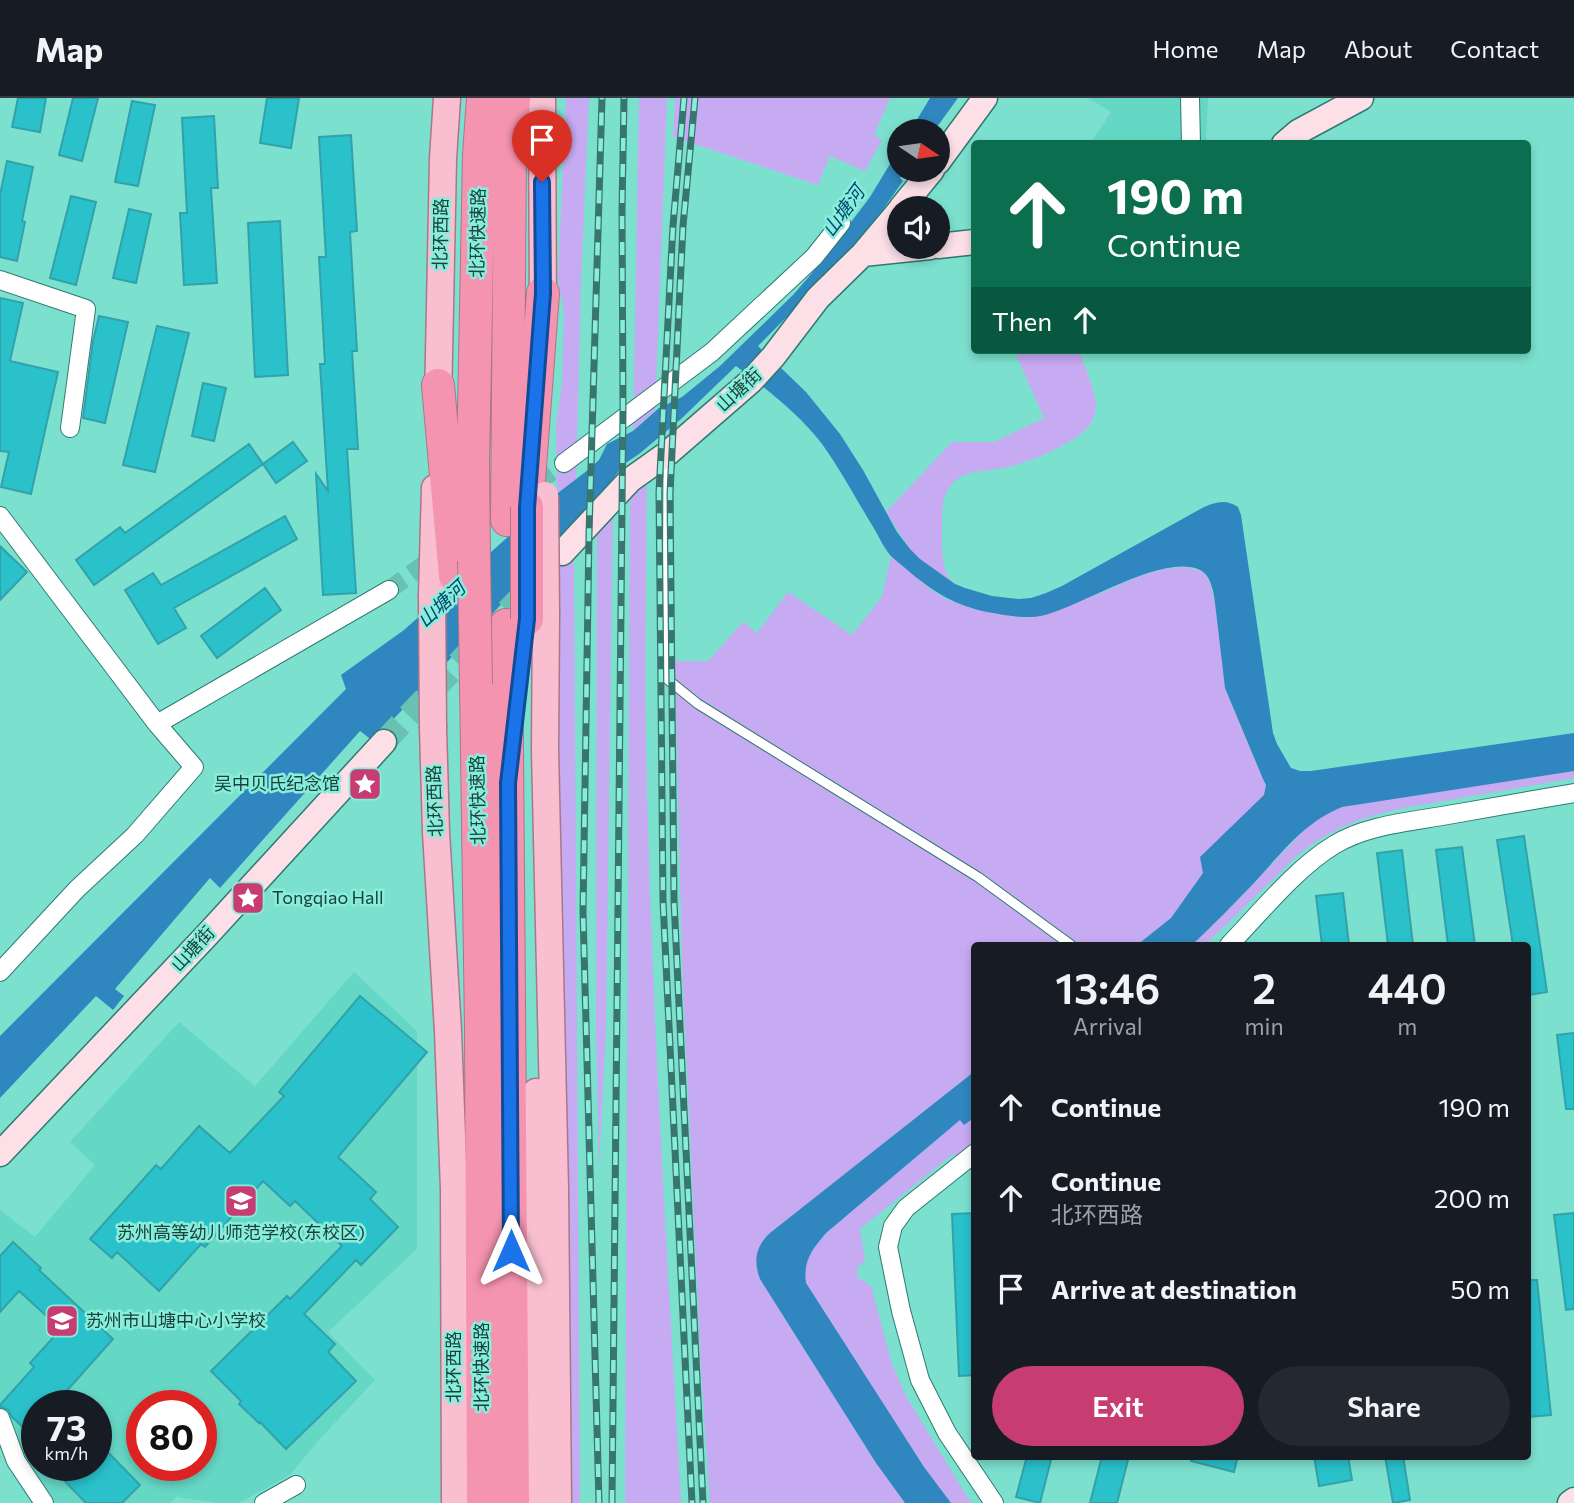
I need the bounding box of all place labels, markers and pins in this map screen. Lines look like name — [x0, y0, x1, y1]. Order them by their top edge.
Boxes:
pin — [512, 110, 572, 182]
place icon: 吴中贝氏纪念馆 — [346, 765, 384, 803]
place label: 吴中贝氏纪念馆 — [214, 772, 340, 794]
place icon: Tongqiao Hall — [229, 879, 267, 917]
place label: Tongqiao Hall — [272, 886, 384, 908]
school or university icon: 苏州高等幼儿师范学校(东校区) — [222, 1182, 260, 1220]
place label: 苏州高等幼儿师范学校(东校区) — [117, 1221, 365, 1243]
school or university icon: 苏州市山塘中心小学校 — [43, 1302, 81, 1340]
place label: 苏州市山塘中心小学校 — [86, 1309, 266, 1331]

